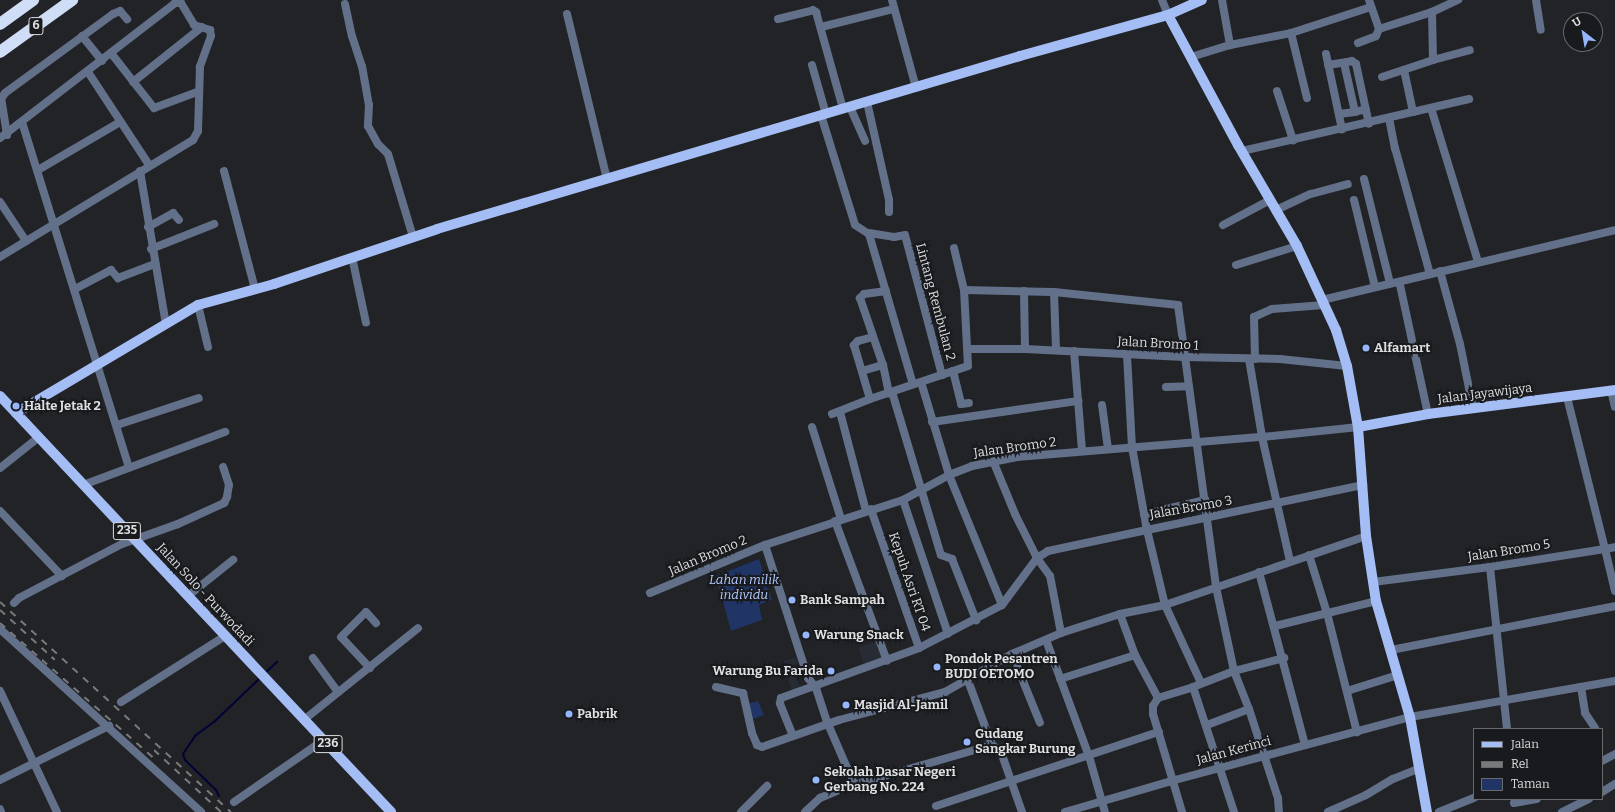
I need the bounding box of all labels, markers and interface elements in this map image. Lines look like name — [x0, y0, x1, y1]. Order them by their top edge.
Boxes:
north arrow — [1563, 12, 1603, 52]
text: U — [1570, 14, 1584, 30]
road number: 6 — [28, 16, 44, 36]
street label: Lintang Rembulan 2 — [912, 242, 958, 362]
street label: Jalan Bromo 1 — [1117, 334, 1199, 354]
place label: Alfamart — [1374, 340, 1430, 356]
marker: Alfamart — [1361, 343, 1371, 353]
street label: Jalan Jayawijaya — [1437, 380, 1533, 408]
place label: Halte Jetak 2 — [24, 398, 101, 414]
marker: Halte Jetak 2 — [11, 401, 21, 411]
street label: Jalan Bromo 2 — [973, 434, 1057, 462]
street label: Jalan Bromo 3 — [1148, 493, 1234, 523]
road number: 235 — [112, 521, 142, 541]
street label: Kepuh Asri RT 04 — [885, 530, 933, 634]
street label: Jalan Bromo 2 — [667, 533, 749, 579]
street label: Jalan Bromo 5 — [1467, 537, 1551, 565]
street label: Jalan Solo - Purwodadi — [153, 540, 257, 650]
park label: Lahan milik individu — [709, 573, 779, 604]
place label: Bank Sampah — [800, 592, 885, 608]
marker: Bank Sampah — [787, 595, 797, 605]
place label: Warung Snack — [814, 627, 904, 643]
marker: Warung Snack — [801, 630, 811, 640]
place label: Pondok Pesantren BUDI OETOMO — [945, 652, 1058, 683]
marker: Pondok Pesantren BUDI OETOMO — [932, 662, 942, 672]
place label: Warung Bu Farida — [713, 663, 823, 679]
marker: Warung Bu Farida — [826, 666, 836, 676]
place label: Masjid Al-Jamil — [854, 697, 948, 713]
marker: Masjid Al-Jamil — [841, 700, 851, 710]
place label: Pabrik — [577, 706, 617, 722]
marker: Pabrik — [564, 709, 574, 719]
place label: Gudang Sangkar Burung — [975, 727, 1075, 758]
legend — [1473, 728, 1603, 800]
road number: 236 — [313, 734, 343, 754]
street label: Jalan Kerinci — [1195, 734, 1273, 768]
marker: Gudang Sangkar Burung — [962, 737, 972, 747]
text: Jalan — [1511, 737, 1539, 751]
text: Rel — [1511, 757, 1529, 771]
place label: Sekolah Dasar Negeri Gerbang No. 224 — [824, 765, 956, 796]
marker: Sekolah Dasar Negeri Gerbang No. 224 — [811, 775, 821, 785]
text: Taman — [1511, 777, 1550, 791]

